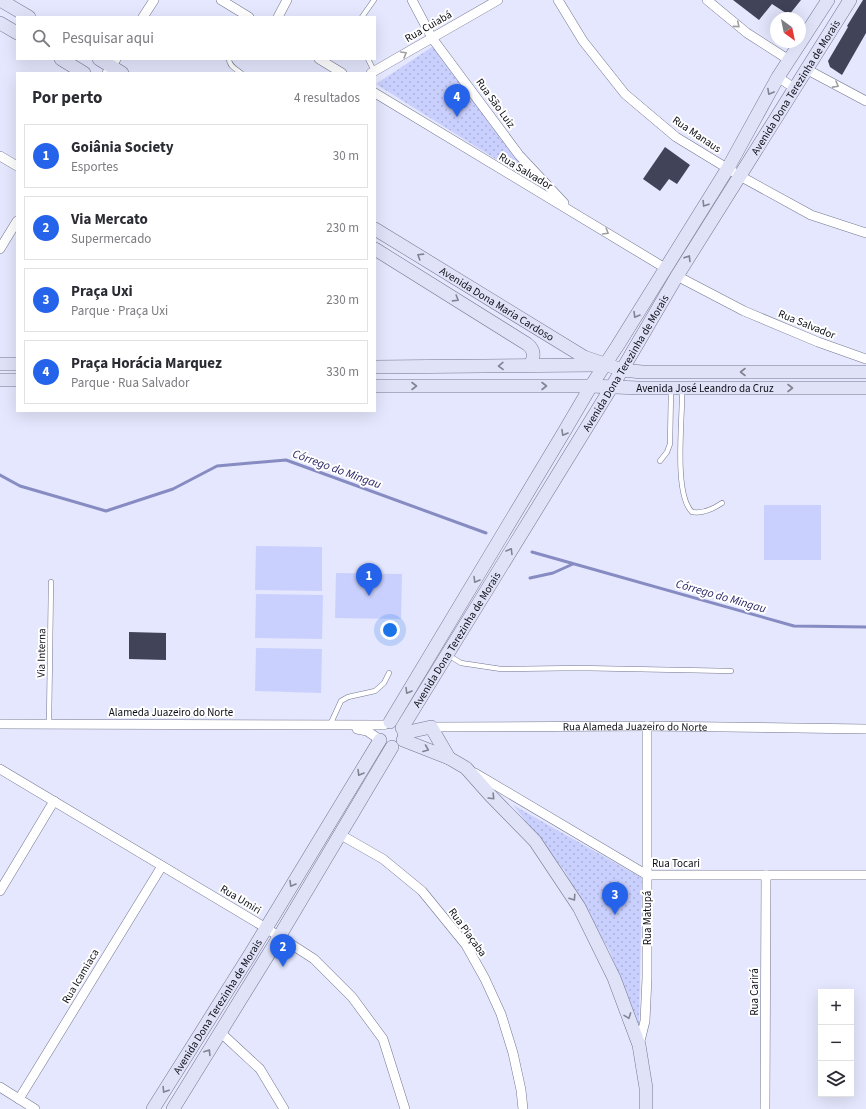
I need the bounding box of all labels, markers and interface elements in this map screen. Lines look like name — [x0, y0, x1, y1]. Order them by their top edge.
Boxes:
street label: Rua Cuiabá — [402, 7, 454, 46]
north arrow — [770, 12, 806, 48]
search box — [16, 16, 376, 60]
street label: Avenida Dona Terezinha de Morais — [748, 17, 844, 158]
one-way arrow — [732, 20, 740, 27]
icon: search — [30, 27, 52, 49]
text: Pesquisar aqui — [62, 28, 154, 49]
one-way arrow — [400, 51, 407, 58]
street label: Rua São Luiz — [472, 75, 519, 131]
one-way arrow — [832, 81, 839, 88]
pin: 4 — [444, 84, 470, 117]
text: Por perto — [32, 86, 102, 110]
one-way arrow — [767, 88, 774, 95]
text: 4 resultados — [294, 89, 360, 107]
street label: Rua Manaus — [669, 113, 724, 156]
text: Goiânia Society — [71, 137, 174, 158]
text: 1 — [43, 147, 49, 165]
text: 30 m — [333, 147, 359, 165]
street label: Rua Salvador — [496, 149, 556, 194]
text: Esportes — [71, 158, 118, 176]
one-way arrow — [703, 200, 710, 207]
text: Via Mercato — [71, 209, 148, 230]
text: 2 — [43, 219, 49, 237]
text: 230 m — [326, 219, 359, 237]
one-way arrow — [602, 228, 609, 235]
text: Supermercado — [71, 230, 151, 248]
one-way arrow — [417, 254, 424, 261]
one-way arrow — [683, 255, 690, 262]
street label: Avenida Dona Maria Cardoso — [437, 263, 557, 345]
text: Praça Uxi — [71, 281, 133, 302]
text: 3 — [43, 291, 49, 309]
text: 230 m — [326, 291, 359, 309]
street label: Avenida Dona Terezinha de Morais — [579, 292, 673, 434]
one-way arrow — [452, 294, 459, 302]
text: Parque · Praça Uxi — [71, 302, 168, 320]
street label: Rua Salvador — [776, 306, 838, 343]
one-way arrow — [634, 311, 641, 318]
text: Praça Horácia Marquez — [71, 353, 222, 374]
one-way arrow — [498, 362, 504, 370]
text: 4 — [43, 363, 49, 381]
text: 330 m — [326, 363, 359, 381]
one-way arrow — [740, 368, 746, 376]
text: Parque · Rua Salvador — [71, 374, 189, 392]
street label: Avenida José Leandro da Cruz — [636, 381, 774, 396]
one-way arrow — [411, 382, 417, 390]
one-way arrow — [541, 382, 547, 390]
one-way arrow — [787, 384, 793, 392]
one-way arrow — [562, 429, 569, 436]
water label: Córrego do Mingau — [290, 446, 384, 493]
one-way arrow — [505, 548, 513, 555]
pin: 1 — [356, 563, 382, 596]
street label: Avenida Dona Terezinha de Morais — [409, 569, 505, 710]
water label: Córrego do Mingau — [674, 575, 768, 617]
one-way arrow — [473, 576, 480, 583]
your location — [380, 620, 400, 640]
street label: Via Interna — [34, 628, 49, 678]
one-way arrow — [406, 687, 413, 694]
street label: Alameda Juazeiro do Norte — [109, 705, 234, 720]
street label: Rua Alameda Juazeiro do Norte — [563, 719, 708, 735]
one-way arrow — [423, 744, 430, 752]
one-way arrow — [357, 769, 364, 776]
one-way arrow — [488, 792, 495, 800]
street label: Rua Tocari — [652, 856, 700, 871]
one-way arrow — [290, 880, 297, 887]
street label: Rua Umiri — [217, 881, 264, 918]
pin: 3 — [602, 882, 628, 915]
street label: Rua Matupá — [640, 891, 655, 945]
one-way arrow — [569, 894, 576, 901]
street label: Rua Piaçaba — [445, 905, 490, 960]
pin: 2 — [270, 934, 296, 967]
street label: Avenida Dona Terezinha de Morais — [170, 936, 266, 1077]
street label: Rua Icamiaca — [58, 946, 103, 1006]
street label: Rua Carirá — [747, 968, 762, 1016]
map controls — [818, 989, 854, 1097]
button: + — [818, 989, 854, 1025]
one-way arrow — [624, 1012, 632, 1019]
button: − — [818, 1025, 854, 1061]
one-way arrow — [204, 1049, 211, 1056]
button: layers — [818, 1061, 854, 1097]
one-way arrow — [162, 1086, 170, 1093]

